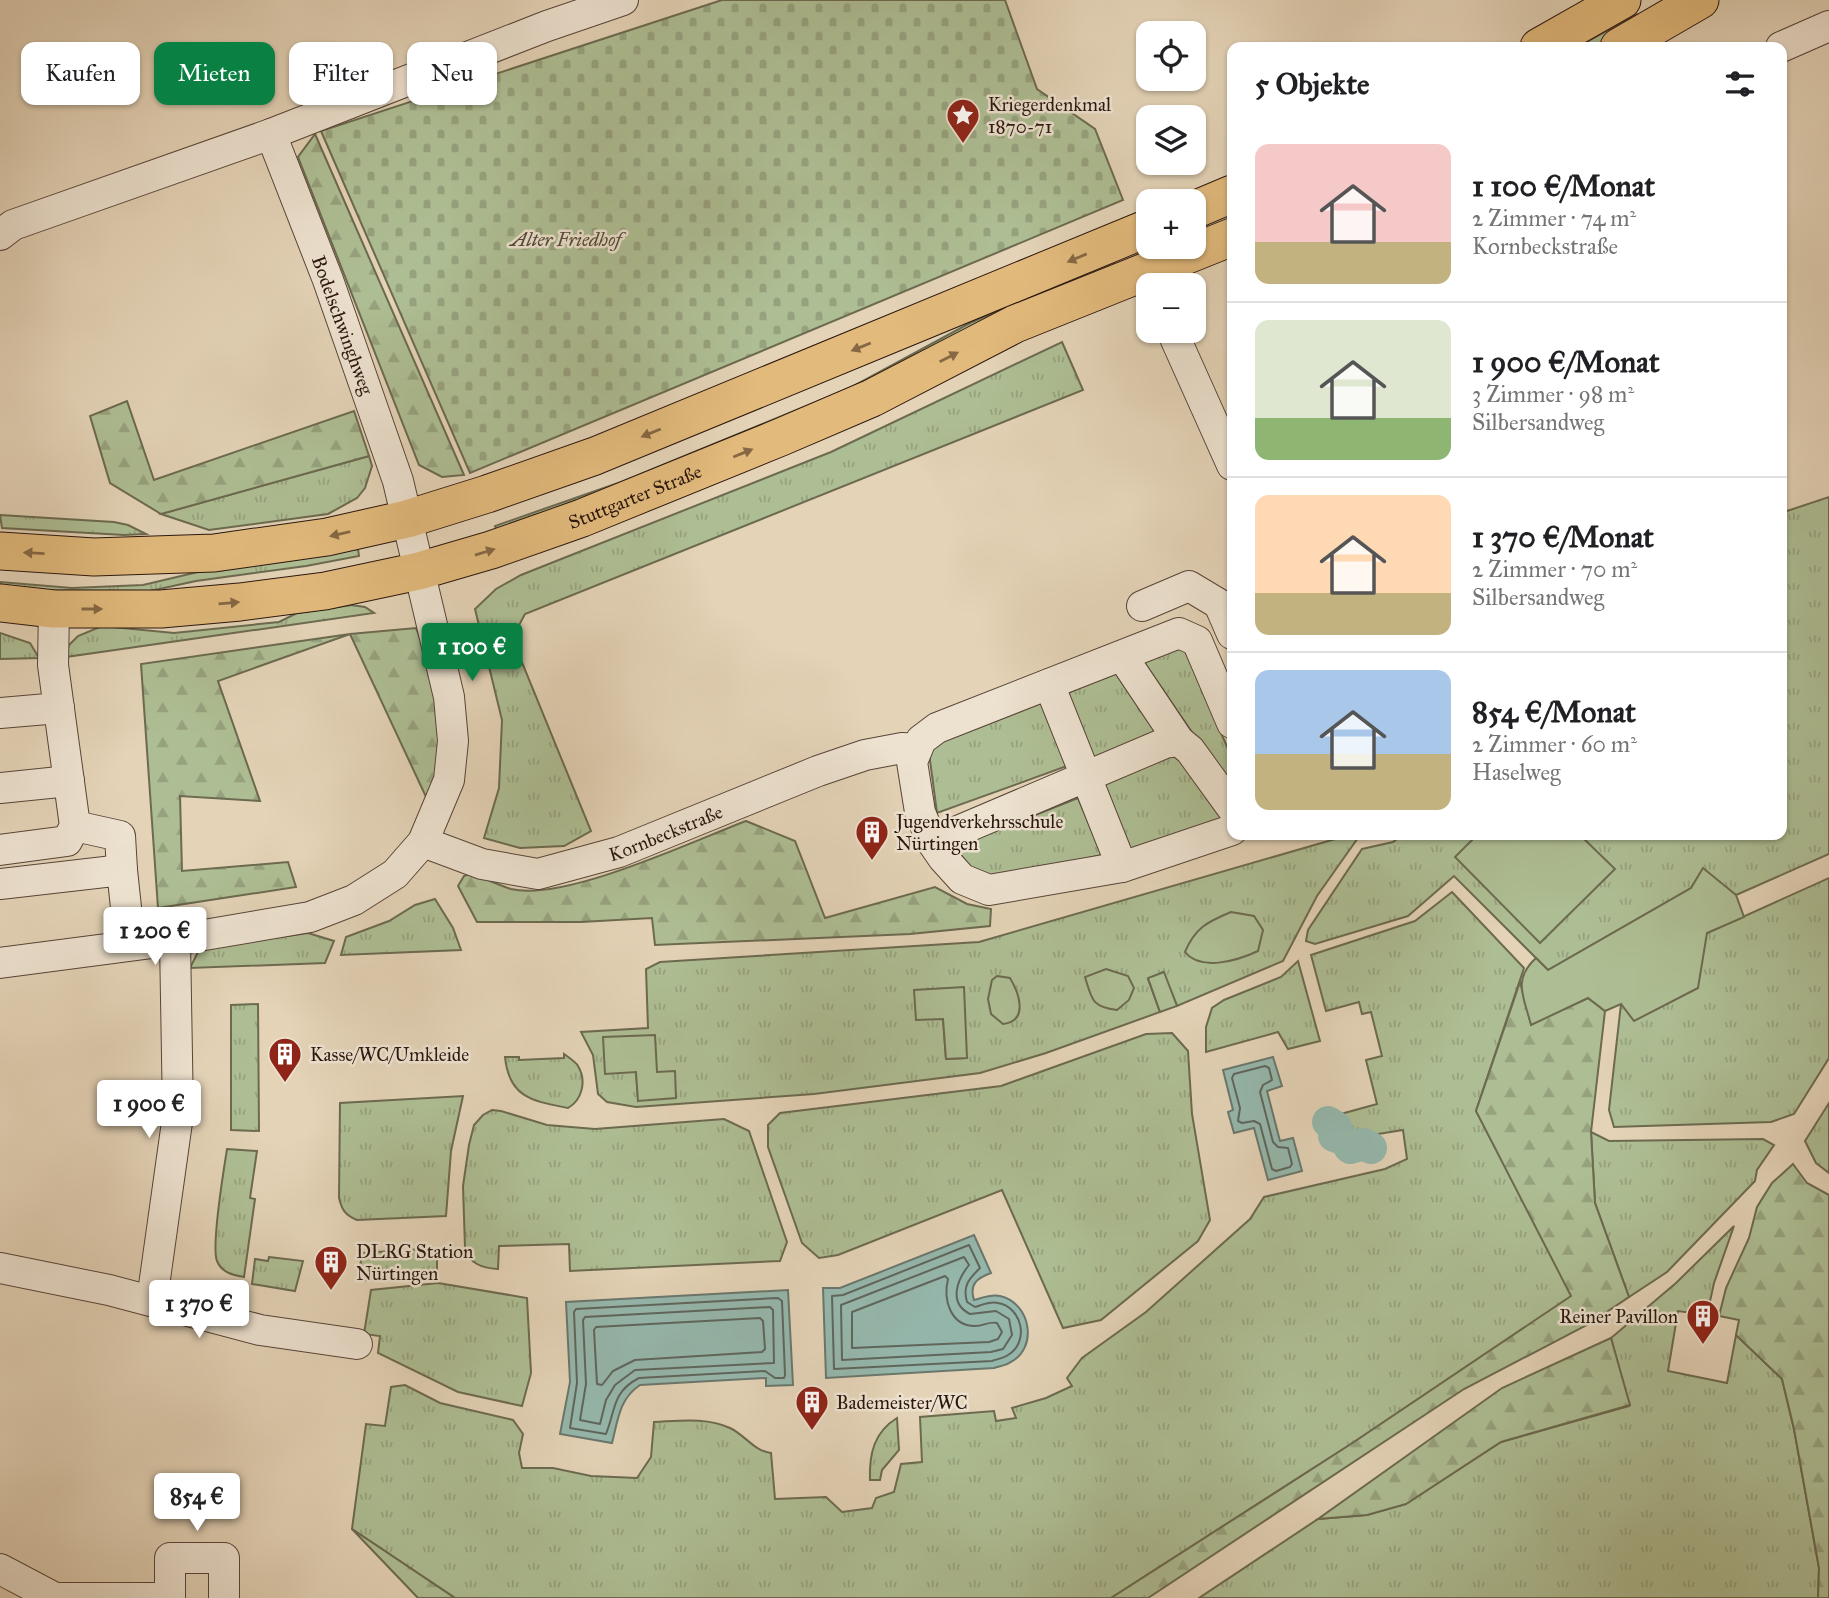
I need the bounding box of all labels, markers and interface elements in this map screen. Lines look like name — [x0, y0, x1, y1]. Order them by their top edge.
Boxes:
map controls — [1136, 21, 1206, 343]
button: locate — [1136, 21, 1206, 91]
chip: Kaufen — [21, 42, 140, 105]
chip: Mieten — [154, 42, 275, 105]
chip: Filter — [289, 42, 393, 105]
chip: Neu — [407, 42, 497, 105]
icon: filters — [1721, 65, 1759, 103]
text: 5 Objekte — [1255, 66, 1370, 102]
place label: Kriegerdenkmal 1870-71 — [988, 93, 1112, 138]
place icon: Kriegerdenkmal 1870-71 — [944, 96, 982, 145]
button: layers — [1136, 105, 1206, 175]
text: 1 100 €/Monat — [1472, 168, 1655, 204]
icon: home — [1311, 172, 1395, 256]
button: + — [1136, 189, 1206, 259]
text: 2 Zimmer · 74 m² — [1472, 204, 1636, 232]
park label: Alter Friedhof — [508, 228, 626, 251]
text: Kornbeckstraße — [1472, 232, 1618, 260]
street label: Bodelschwinghweg — [306, 252, 378, 398]
one-way arrow — [1067, 252, 1088, 263]
button: − — [1136, 273, 1206, 343]
one-way arrow — [851, 342, 872, 353]
text: 1 900 €/Monat — [1472, 344, 1660, 380]
icon: home — [1311, 348, 1395, 432]
one-way arrow — [939, 352, 959, 363]
text: 3 Zimmer · 98 m² — [1472, 380, 1634, 408]
text: Silbersandweg — [1472, 408, 1604, 436]
one-way arrow — [640, 428, 661, 439]
one-way arrow — [732, 447, 753, 458]
street label: Stuttgarter Straße — [565, 460, 705, 534]
text: 1 370 €/Monat — [1472, 519, 1654, 555]
icon: home — [1311, 523, 1395, 607]
one-way arrow — [329, 529, 351, 540]
one-way arrow — [475, 546, 496, 556]
one-way arrow — [23, 547, 45, 558]
text: 2 Zimmer · 70 m² — [1472, 555, 1637, 583]
text: Silbersandweg — [1472, 583, 1604, 611]
one-way arrow — [218, 597, 240, 608]
one-way arrow — [82, 603, 104, 615]
pin: 1 100 € — [407, 624, 537, 683]
text: 1 100 € — [438, 632, 506, 660]
text: 854 €/Monat — [1472, 694, 1636, 730]
icon: home — [1311, 698, 1395, 782]
text: 2 Zimmer · 60 m² — [1472, 730, 1637, 758]
text: Haselweg — [1472, 758, 1561, 786]
street label: Kornbeckstraße — [606, 800, 726, 866]
place label: Jugendverkehrsschule Nürtingen — [894, 810, 1063, 856]
building icon: Jugendverkehrsschule Nürtingen — [853, 813, 891, 862]
pin: 1 200 € — [90, 908, 220, 967]
text: 1 200 € — [119, 916, 191, 944]
building icon: Kasse/WC/Umkleide — [266, 1035, 304, 1084]
place label: Kasse/WC/Umkleide — [310, 1043, 469, 1066]
pin: 1 900 € — [84, 1080, 214, 1140]
text: 1 900 € — [113, 1089, 185, 1117]
place label: DLRG Station Nürtingen — [356, 1240, 473, 1286]
building icon: DLRG Station Nürtingen — [312, 1243, 350, 1292]
pin: 1 370 € — [134, 1280, 264, 1340]
text: 1 370 € — [165, 1289, 233, 1317]
building icon: Reiner Pavillon — [1684, 1297, 1722, 1346]
place label: Reiner Pavillon — [1559, 1305, 1678, 1328]
building icon: Bademeister/WC — [793, 1383, 831, 1432]
place label: Bademeister/WC — [836, 1391, 968, 1414]
pin: 854 € — [148, 1474, 246, 1533]
text: 854 € — [170, 1482, 224, 1510]

